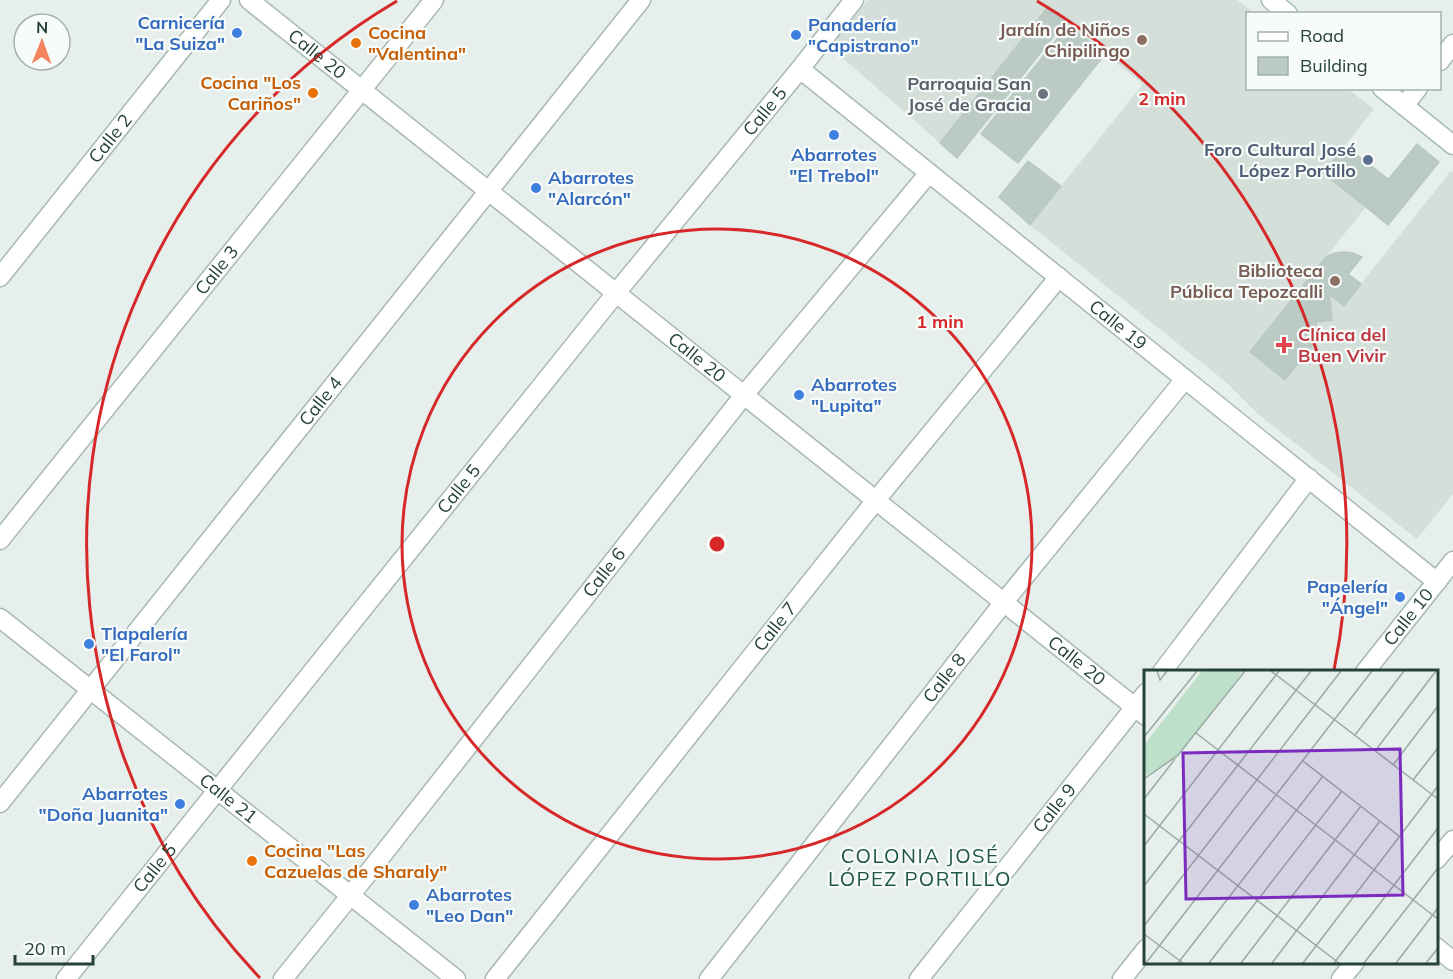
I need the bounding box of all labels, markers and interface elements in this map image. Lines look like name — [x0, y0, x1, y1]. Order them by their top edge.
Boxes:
place label: Carnicería "La Suiza" — [135, 11, 225, 55]
north arrow — [12, 12, 72, 72]
legend — [1246, 12, 1441, 90]
place label: Panadería "Capistrano" — [808, 13, 919, 57]
text: N — [36, 17, 48, 37]
place label: Jardín de Niños Chipilingo — [999, 18, 1130, 62]
place label: Cocina "Valentina" — [368, 21, 466, 65]
street label: Calle 20 — [284, 24, 351, 84]
text: Road — [1300, 24, 1344, 47]
marker: Carnicería "La Suiza" — [230, 26, 244, 40]
marker: Panadería "Capistrano" — [789, 28, 803, 42]
marker: Jardín de Niños Chipilingo — [1135, 33, 1149, 47]
marker: Cocina "Valentina" — [349, 36, 363, 50]
text: Building — [1300, 54, 1368, 77]
place label: Cocina "Los Cariños" — [200, 71, 301, 115]
place label: Parroquia San José de Gracia — [907, 72, 1031, 116]
street label: Calle 5 — [738, 82, 792, 141]
marker: Cocina "Los Cariños" — [306, 86, 320, 100]
marker: Parroquia San José de Gracia — [1036, 87, 1050, 101]
text: 2 min — [1138, 87, 1186, 110]
street label: Calle 2 — [83, 109, 137, 168]
marker: Abarrotes "El Trebol" — [827, 128, 841, 142]
place label: Foro Cultural José López Portillo — [1204, 138, 1356, 182]
place label: Abarrotes "El Trebol" — [789, 143, 879, 187]
marker: Foro Cultural José López Portillo — [1361, 153, 1375, 167]
place label: Abarrotes "Alarcón" — [548, 166, 634, 210]
marker: Abarrotes "Alarcón" — [529, 181, 543, 195]
street label: Calle 3 — [190, 241, 243, 299]
place label: Biblioteca Pública Tepozcalli — [1170, 259, 1323, 303]
marker: Biblioteca Pública Tepozcalli — [1328, 274, 1342, 288]
street label: Calle 19 — [1085, 294, 1152, 355]
text: 1 min — [916, 310, 964, 333]
place label: Clínica del Buen Vivir — [1298, 323, 1387, 367]
street label: Calle 20 — [664, 327, 731, 387]
marker: Clínica del Buen Vivir — [1275, 336, 1293, 354]
street label: Calle 4 — [294, 371, 347, 430]
place label: Abarrotes "Lupita" — [811, 373, 897, 417]
marker: Abarrotes "Lupita" — [792, 388, 806, 402]
street label: Calle 5 — [432, 459, 485, 518]
centre of rings — [707, 534, 727, 554]
street label: Calle 6 — [577, 543, 630, 602]
place label: Papelería "Ángel" — [1307, 575, 1388, 619]
street label: Calle 10 — [1378, 583, 1438, 650]
marker: Papelería "Ángel" — [1393, 590, 1407, 604]
street label: Calle 7 — [748, 597, 801, 656]
place label: Tlapalería "El Farol" — [101, 622, 188, 666]
street label: Calle 20 — [1043, 630, 1111, 690]
marker: Tlapalería "El Farol" — [82, 637, 96, 651]
street label: Calle 8 — [917, 648, 971, 707]
inset map — [1144, 670, 1438, 964]
street label: Calle 21 — [195, 768, 262, 828]
street label: Calle 9 — [1027, 779, 1081, 837]
place label: Abarrotes "Doña Juanita" — [39, 782, 168, 826]
marker: Abarrotes "Doña Juanita" — [173, 797, 187, 811]
street label: Calle 5 — [128, 838, 181, 897]
place label: Cocina "Las Cazuelas de Sharaly" — [264, 839, 447, 883]
district label: COLONIA JOSÉ LÓPEZ PORTILLO — [828, 843, 1012, 891]
marker: Cocina "Las Cazuelas de Sharaly" — [245, 854, 259, 868]
place label: Abarrotes "Leo Dan" — [426, 883, 513, 927]
marker: Abarrotes "Leo Dan" — [407, 898, 421, 912]
scale bar — [15, 928, 93, 966]
text: 20 m — [24, 937, 66, 960]

